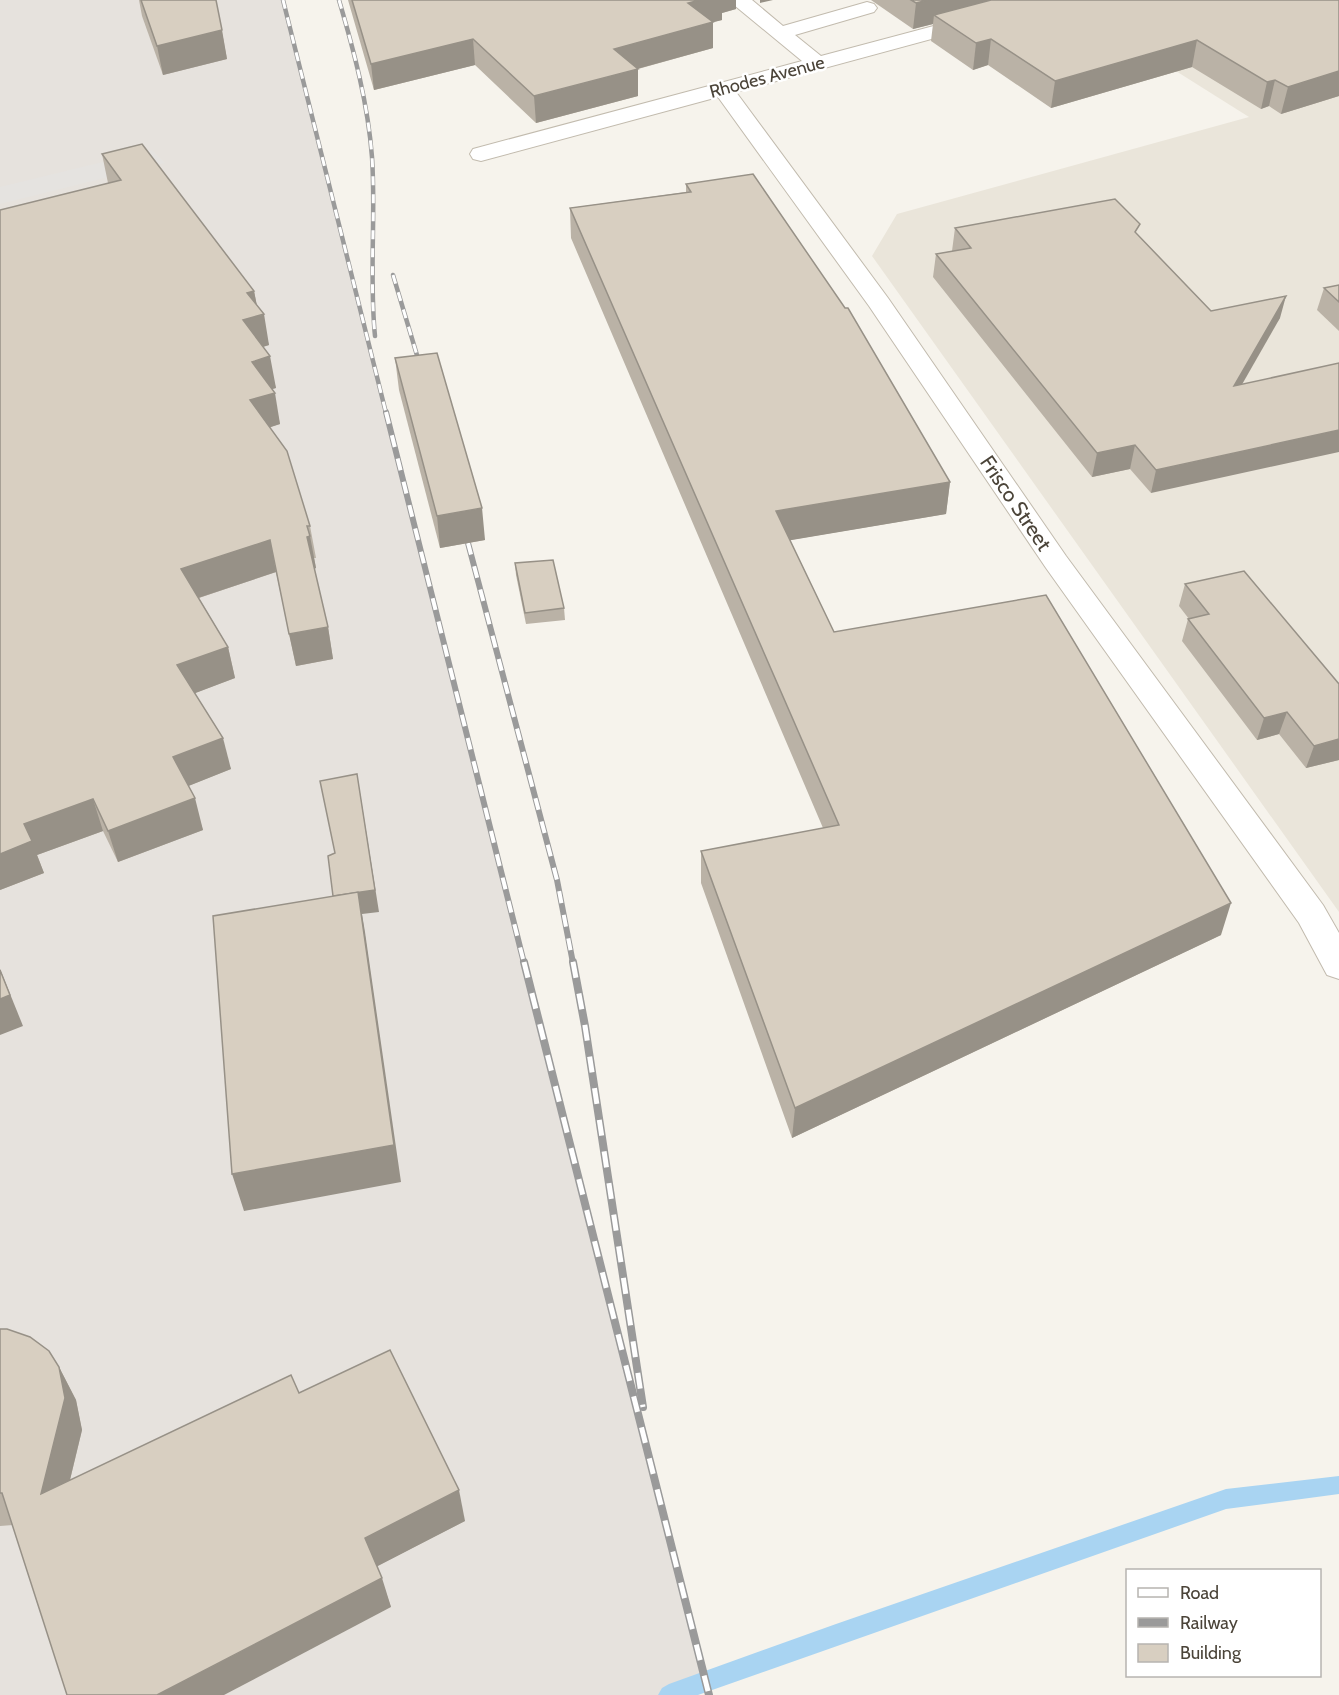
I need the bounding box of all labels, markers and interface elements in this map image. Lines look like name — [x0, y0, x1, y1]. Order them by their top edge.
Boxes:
street label: Rhodes Avenue — [707, 51, 827, 103]
street label: Frisco Street — [975, 451, 1057, 555]
legend — [1126, 1569, 1321, 1677]
text: Road — [1180, 1582, 1219, 1604]
text: Railway — [1180, 1612, 1238, 1634]
text: Building — [1180, 1642, 1242, 1664]

